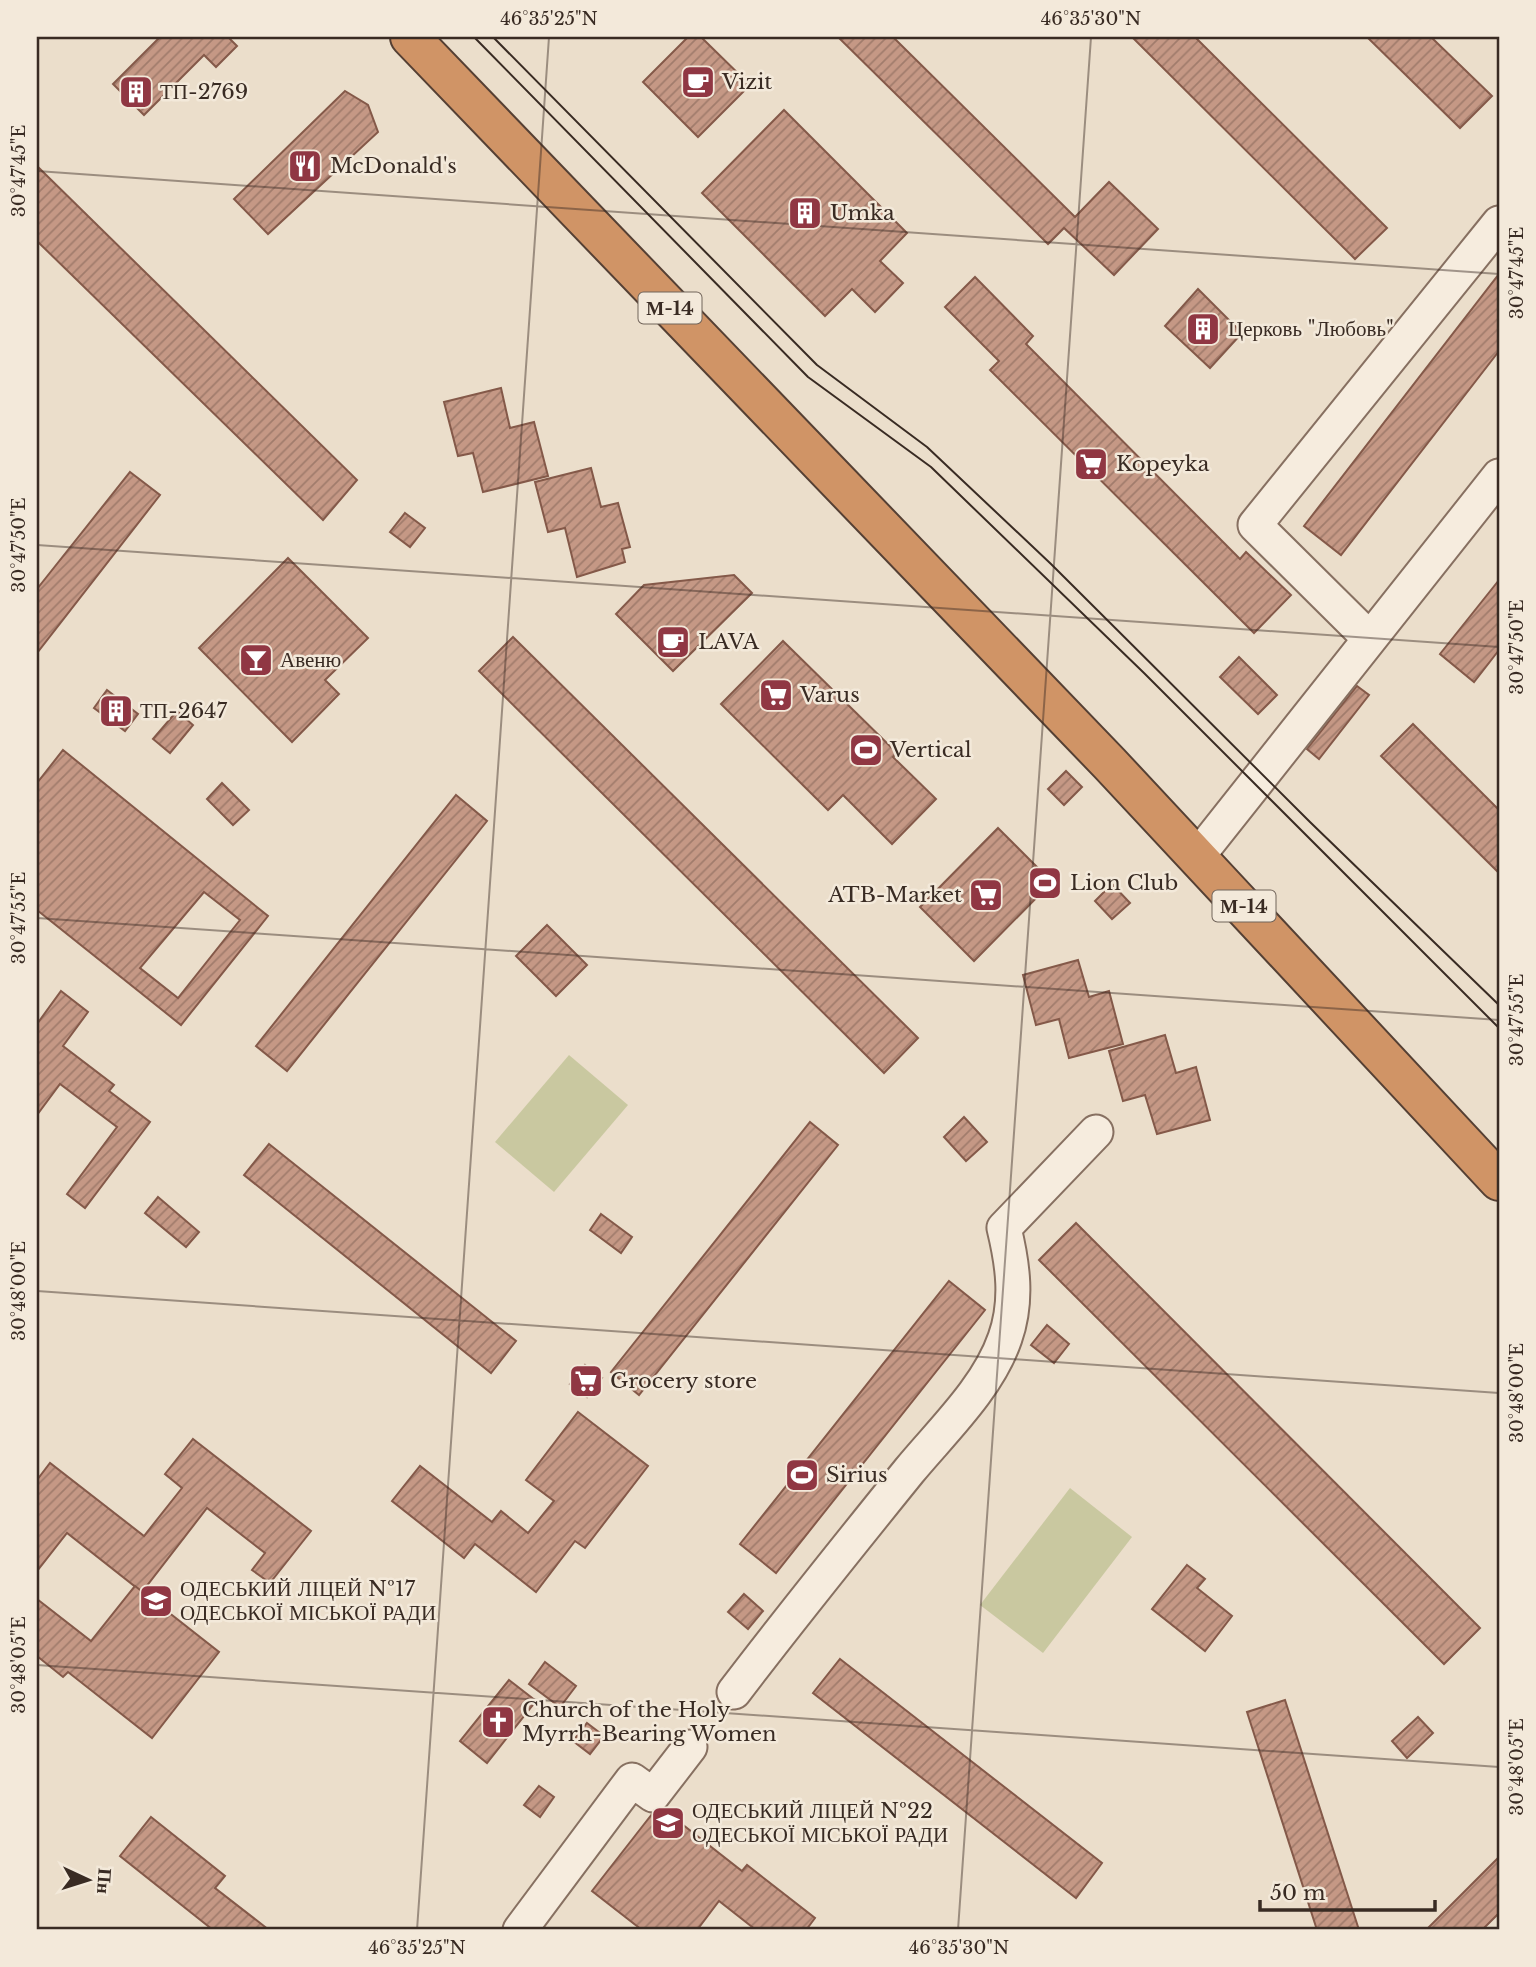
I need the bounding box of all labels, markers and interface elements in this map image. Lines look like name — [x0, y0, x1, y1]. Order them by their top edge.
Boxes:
text: 46°35'25"N — [500, 8, 598, 30]
text: 46°35'30"N — [1041, 8, 1141, 30]
cafe icon: Vizit — [679, 63, 717, 101]
place label: Vizit — [721, 69, 772, 95]
building icon: ТП-2769 — [117, 73, 155, 111]
place label: ТП-2769 — [160, 79, 248, 105]
text: 30°47'45"E — [8, 125, 30, 217]
restaurant icon: McDonald's — [286, 147, 324, 185]
place label: McDonald's — [330, 153, 457, 179]
building icon: Umka — [786, 194, 824, 232]
place label: Umka — [830, 200, 895, 226]
text: 30°47'45"E — [1506, 227, 1528, 319]
road number: М-14 — [638, 292, 702, 324]
building icon: Церковь "Любовь" — [1184, 310, 1222, 348]
place label: Церковь "Любовь" — [1228, 316, 1394, 342]
supermarket icon: Kopeyka — [1072, 445, 1110, 483]
place label: Kopeyka — [1116, 451, 1210, 477]
text: 30°47'50"E — [8, 497, 30, 593]
text: 30°47'50"E — [1506, 599, 1528, 695]
cafe icon: LAVA — [654, 623, 692, 661]
place label: LAVA — [698, 629, 760, 655]
bar icon: Авеню — [237, 641, 275, 679]
place label: Авеню — [280, 647, 341, 673]
supermarket icon: Varus — [757, 676, 795, 714]
place label: Varus — [799, 682, 860, 708]
building icon: ТП-2647 — [97, 692, 135, 730]
place label: ТП-2647 — [140, 698, 227, 724]
sports icon: Vertical — [847, 731, 885, 769]
place label: Vertical — [889, 737, 972, 763]
sports icon: Lion Club — [1026, 864, 1064, 902]
place label: Lion Club — [1070, 870, 1178, 896]
text: 30°47'55"E — [8, 872, 30, 964]
supermarket icon: ATB-Market — [967, 876, 1005, 914]
place label: ATB-Market — [827, 882, 962, 908]
road number: М-14 — [1212, 890, 1276, 922]
text: 30°47'55"E — [1506, 974, 1528, 1066]
text: 30°48'00"E — [8, 1241, 30, 1341]
text: 30°48'00"E — [1506, 1343, 1528, 1443]
supermarket icon: Grocery store — [567, 1362, 605, 1400]
place label: Grocery store — [610, 1368, 757, 1394]
sports icon: Sirius — [783, 1456, 821, 1494]
place label: Sirius — [826, 1462, 888, 1488]
place label: ОДЕСЬКИЙ ЛІЦЕЙ №17 ОДЕСЬКОЇ МІСЬКОЇ РАДИ — [180, 1576, 436, 1626]
school or university icon: ОДЕСЬКИЙ ЛІЦЕЙ №17 ОДЕСЬКОЇ МІСЬКОЇ РАДИ — [137, 1582, 175, 1620]
text: 30°48'05"E — [8, 1616, 30, 1714]
place label: Church of the Holy Myrrh-Bearing Women — [522, 1697, 776, 1747]
church icon: Church of the Holy Myrrh-Bearing Women — [479, 1703, 517, 1741]
text: 30°48'05"E — [1506, 1718, 1528, 1816]
place label: ОДЕСЬКИЙ ЛІЦЕЙ №22 ОДЕСЬКОЇ МІСЬКОЇ РАДИ — [692, 1798, 948, 1848]
school or university icon: ОДЕСЬКИЙ ЛІЦЕЙ №22 ОДЕСЬКОЇ МІСЬКОЇ РАДИ — [649, 1804, 687, 1842]
north arrow — [52, 1844, 122, 1914]
text: Пн — [92, 1868, 117, 1895]
scale bar — [1260, 1869, 1434, 1913]
text: 50 m — [1270, 1880, 1326, 1906]
text: 46°35'25"N — [368, 1937, 466, 1959]
text: 46°35'30"N — [909, 1937, 1009, 1959]

